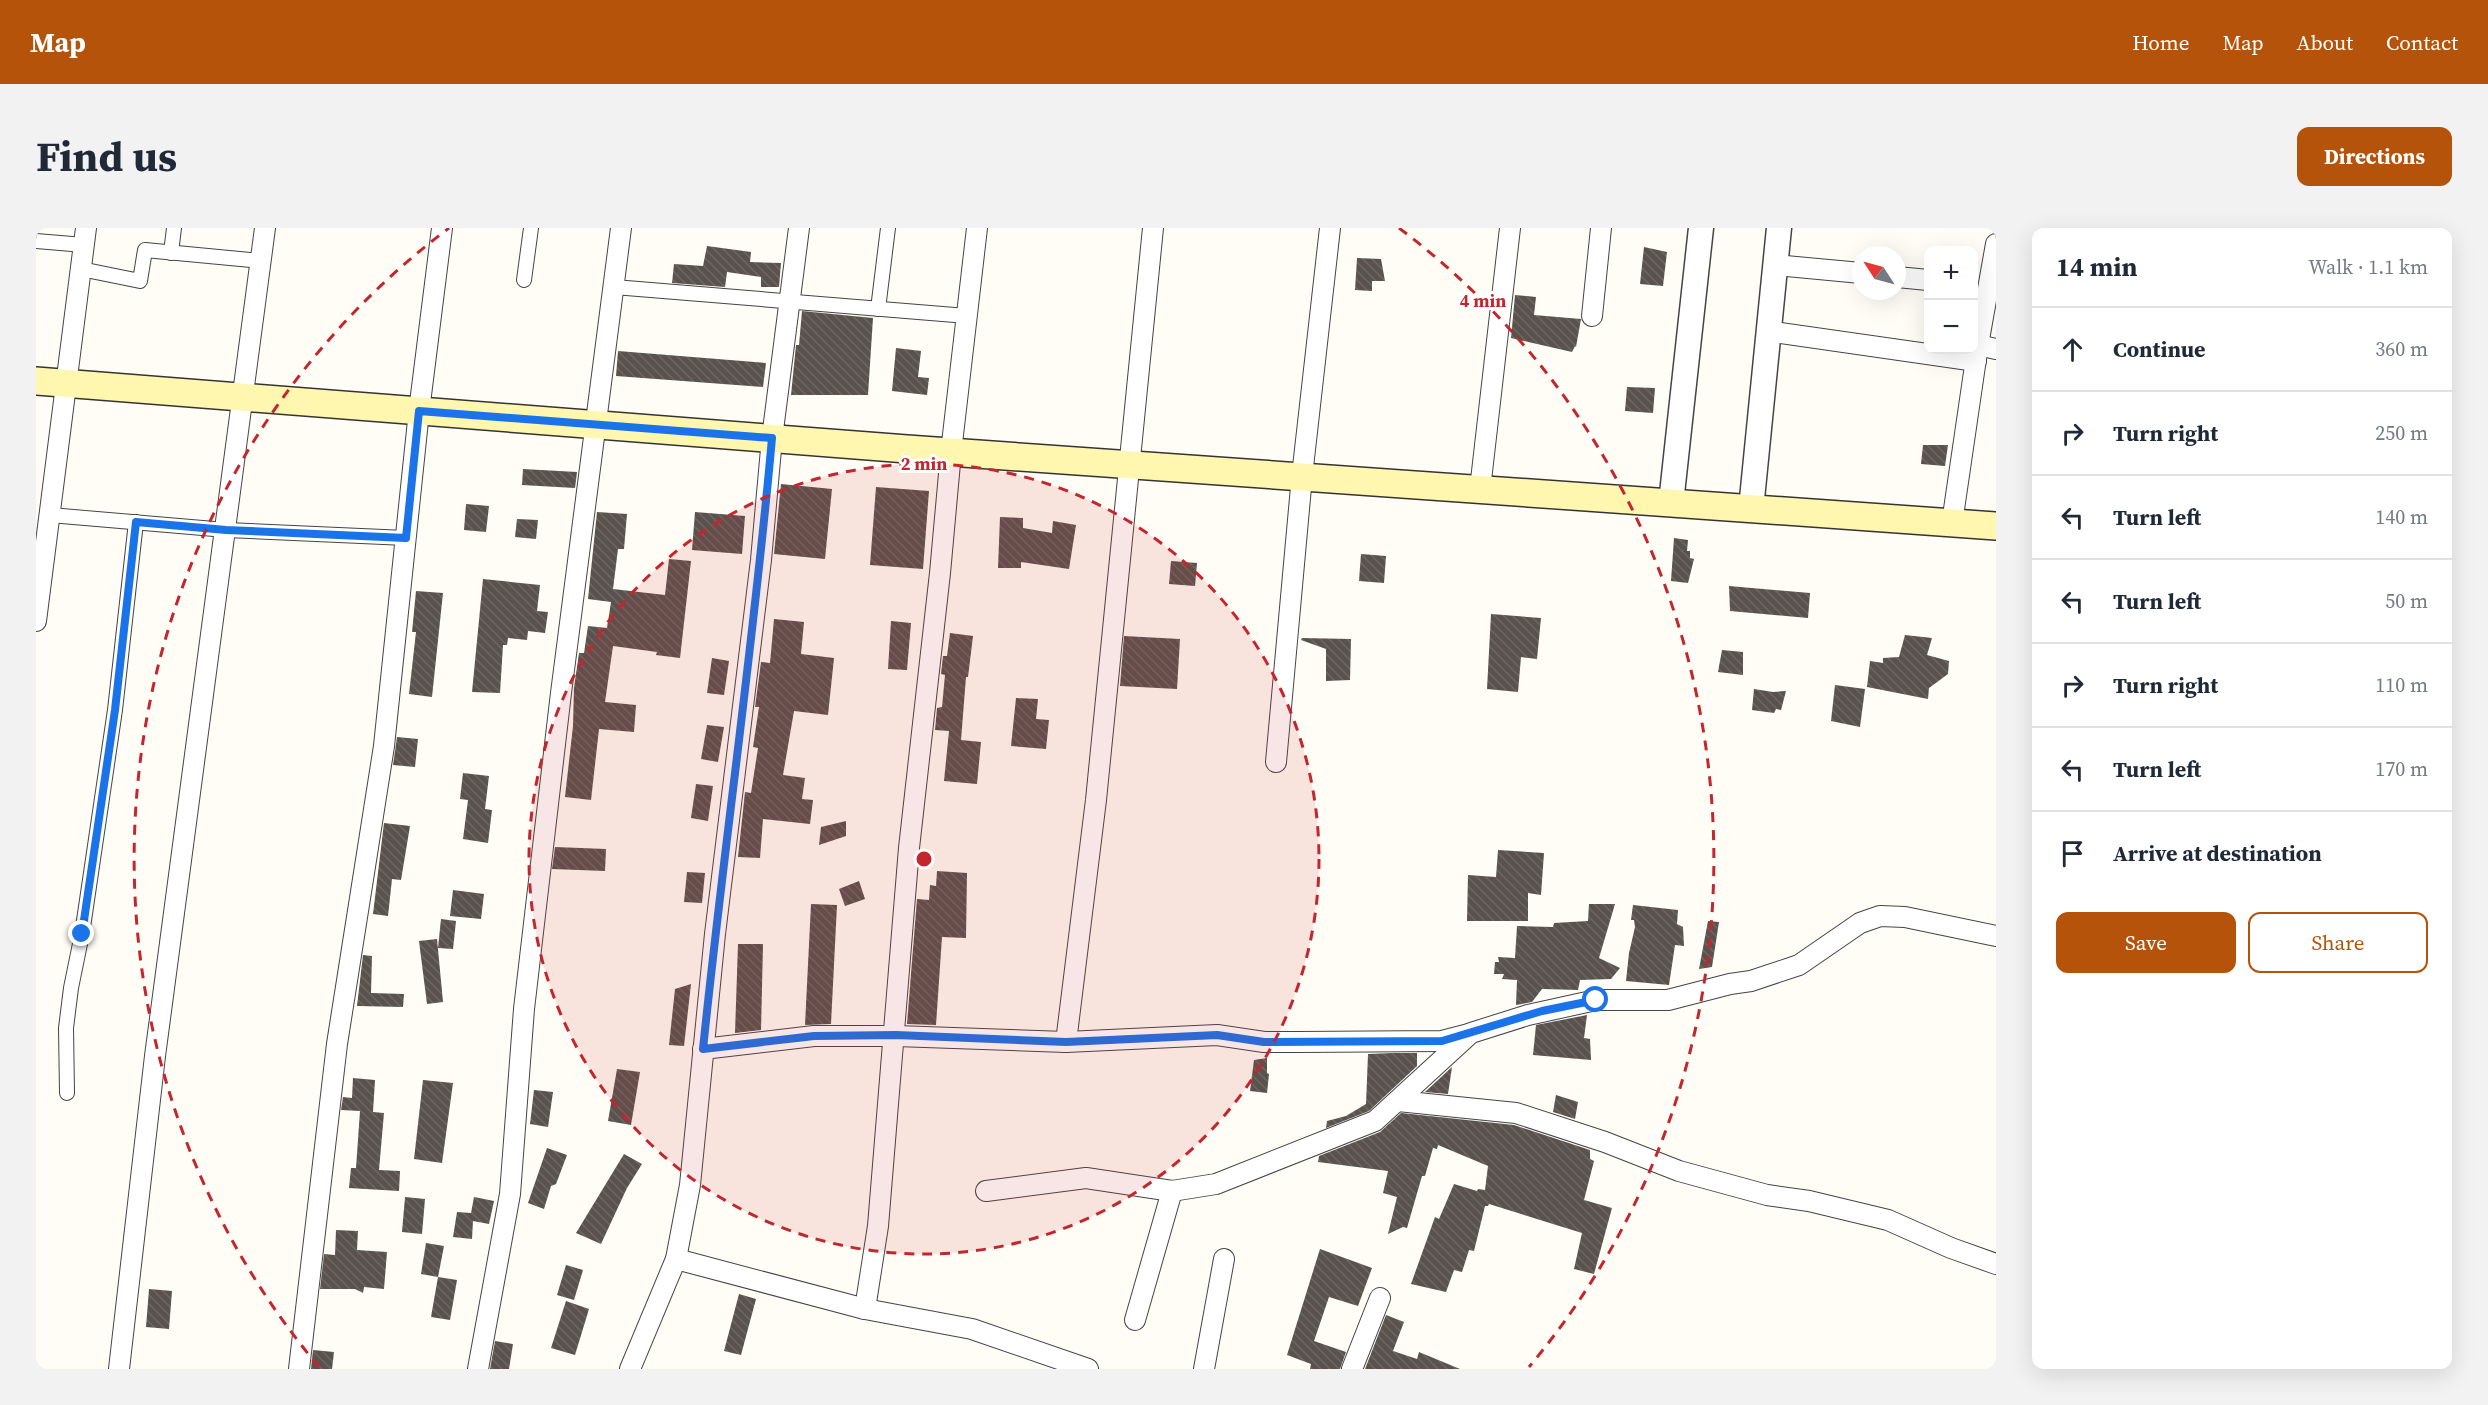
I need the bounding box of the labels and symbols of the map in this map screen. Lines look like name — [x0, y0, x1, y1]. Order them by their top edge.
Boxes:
north arrow — [1852, 246, 1906, 300]
text: 4 min — [1460, 288, 1506, 313]
text: 2 min — [901, 451, 947, 476]
centre of rings — [914, 849, 934, 869]
route end — [68, 920, 94, 946]
route start — [1582, 986, 1608, 1012]

